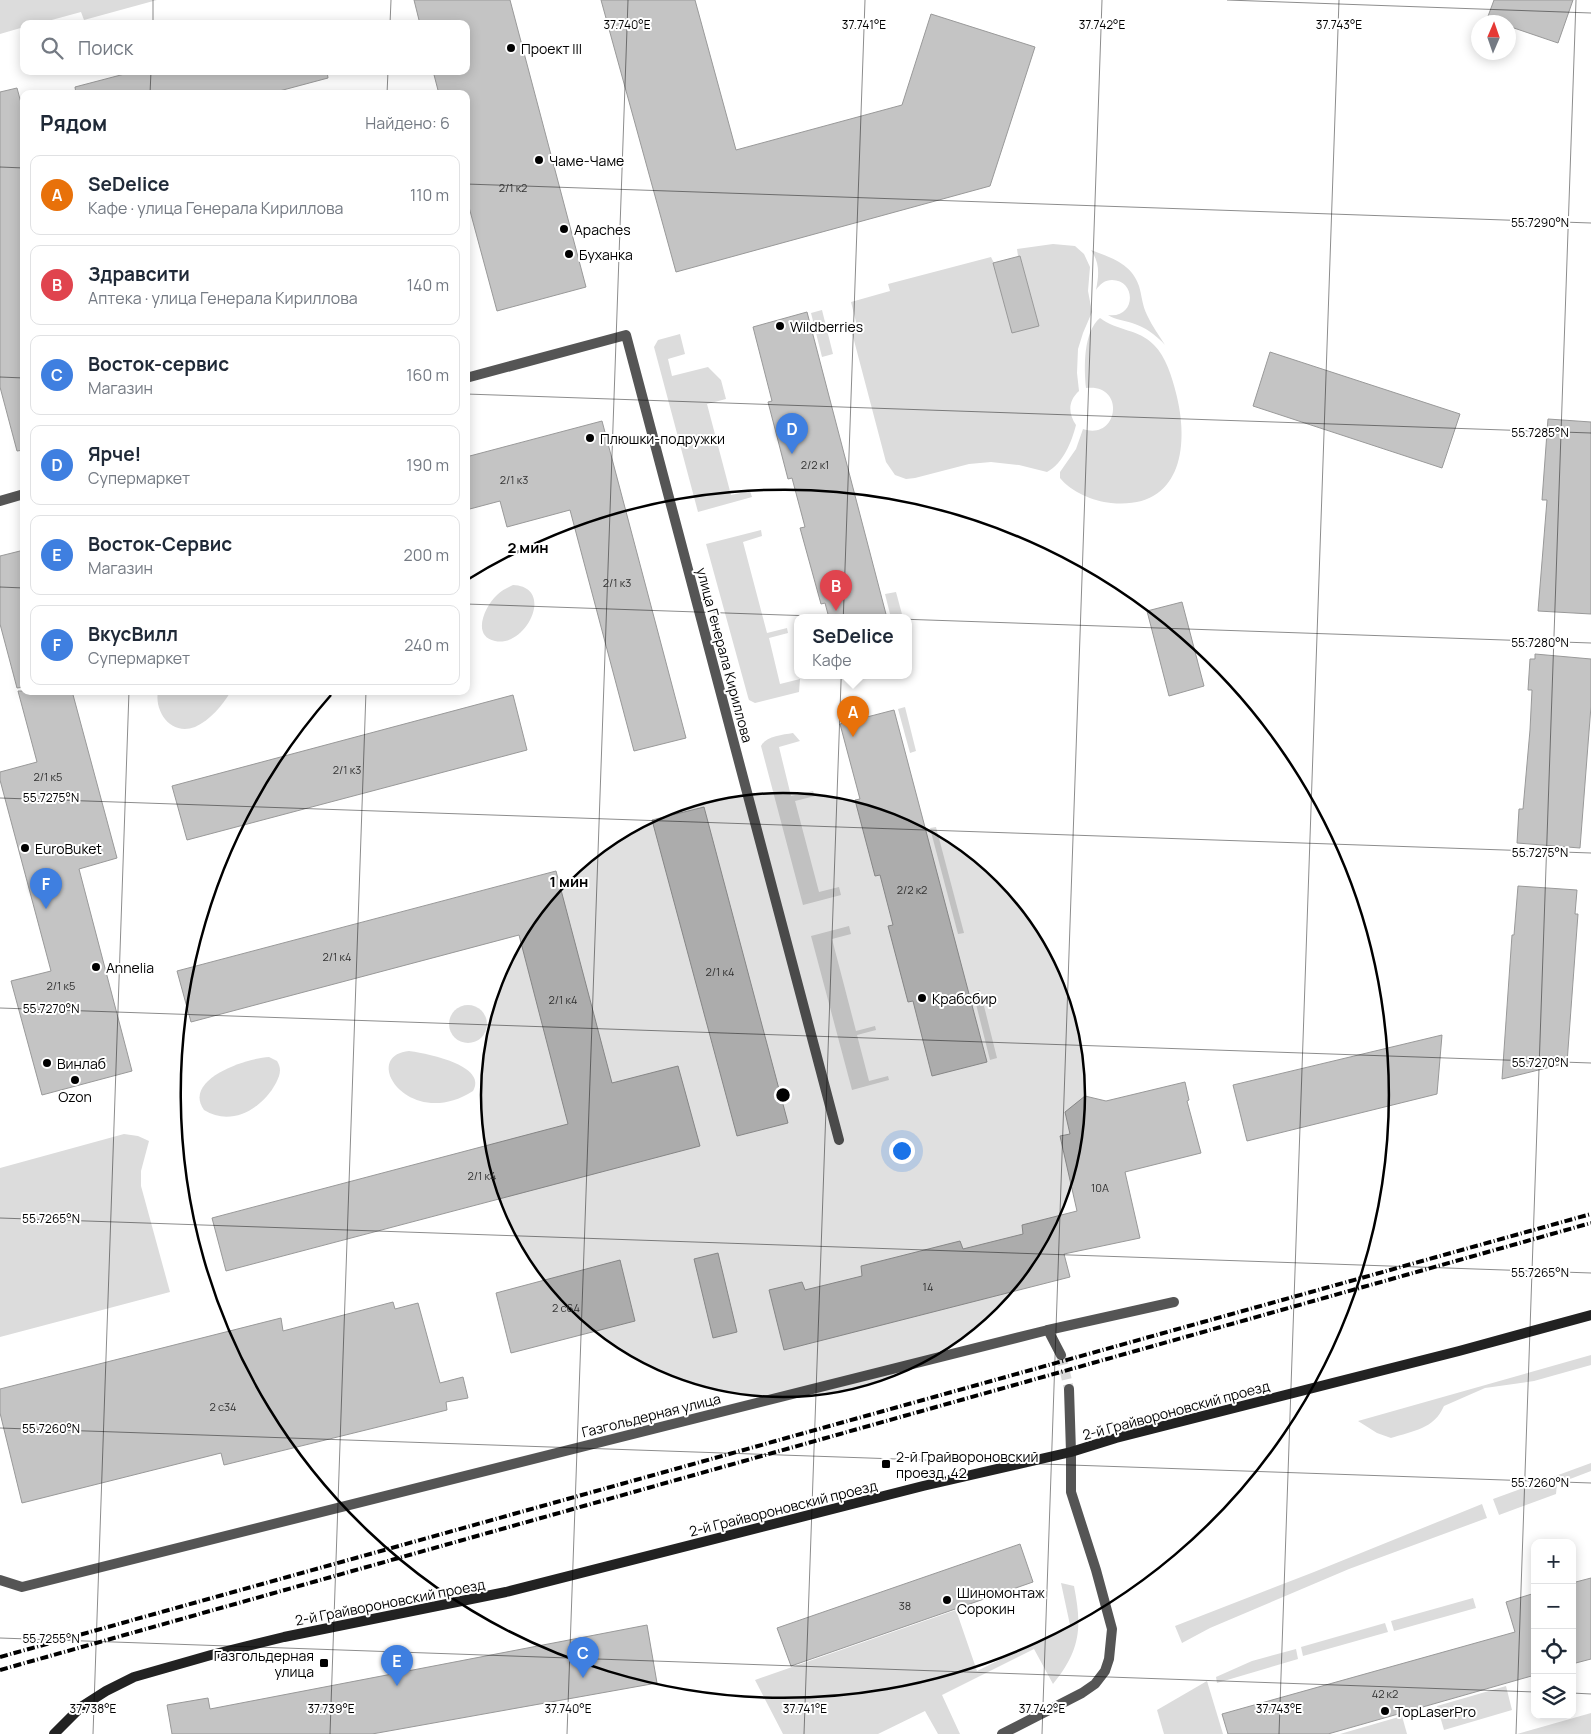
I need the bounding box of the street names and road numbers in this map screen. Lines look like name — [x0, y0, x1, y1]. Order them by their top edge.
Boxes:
street label: улица Генерала Кириллова — [692, 565, 758, 745]
street label: 2-й Грайвороновский проезд — [1080, 1376, 1272, 1444]
street label: Газгольдерная улица — [580, 1389, 722, 1441]
street label: 2-й Грайвороновский проезд — [687, 1475, 879, 1541]
street label: 2-й Грайвороновский проезд — [293, 1574, 487, 1630]

